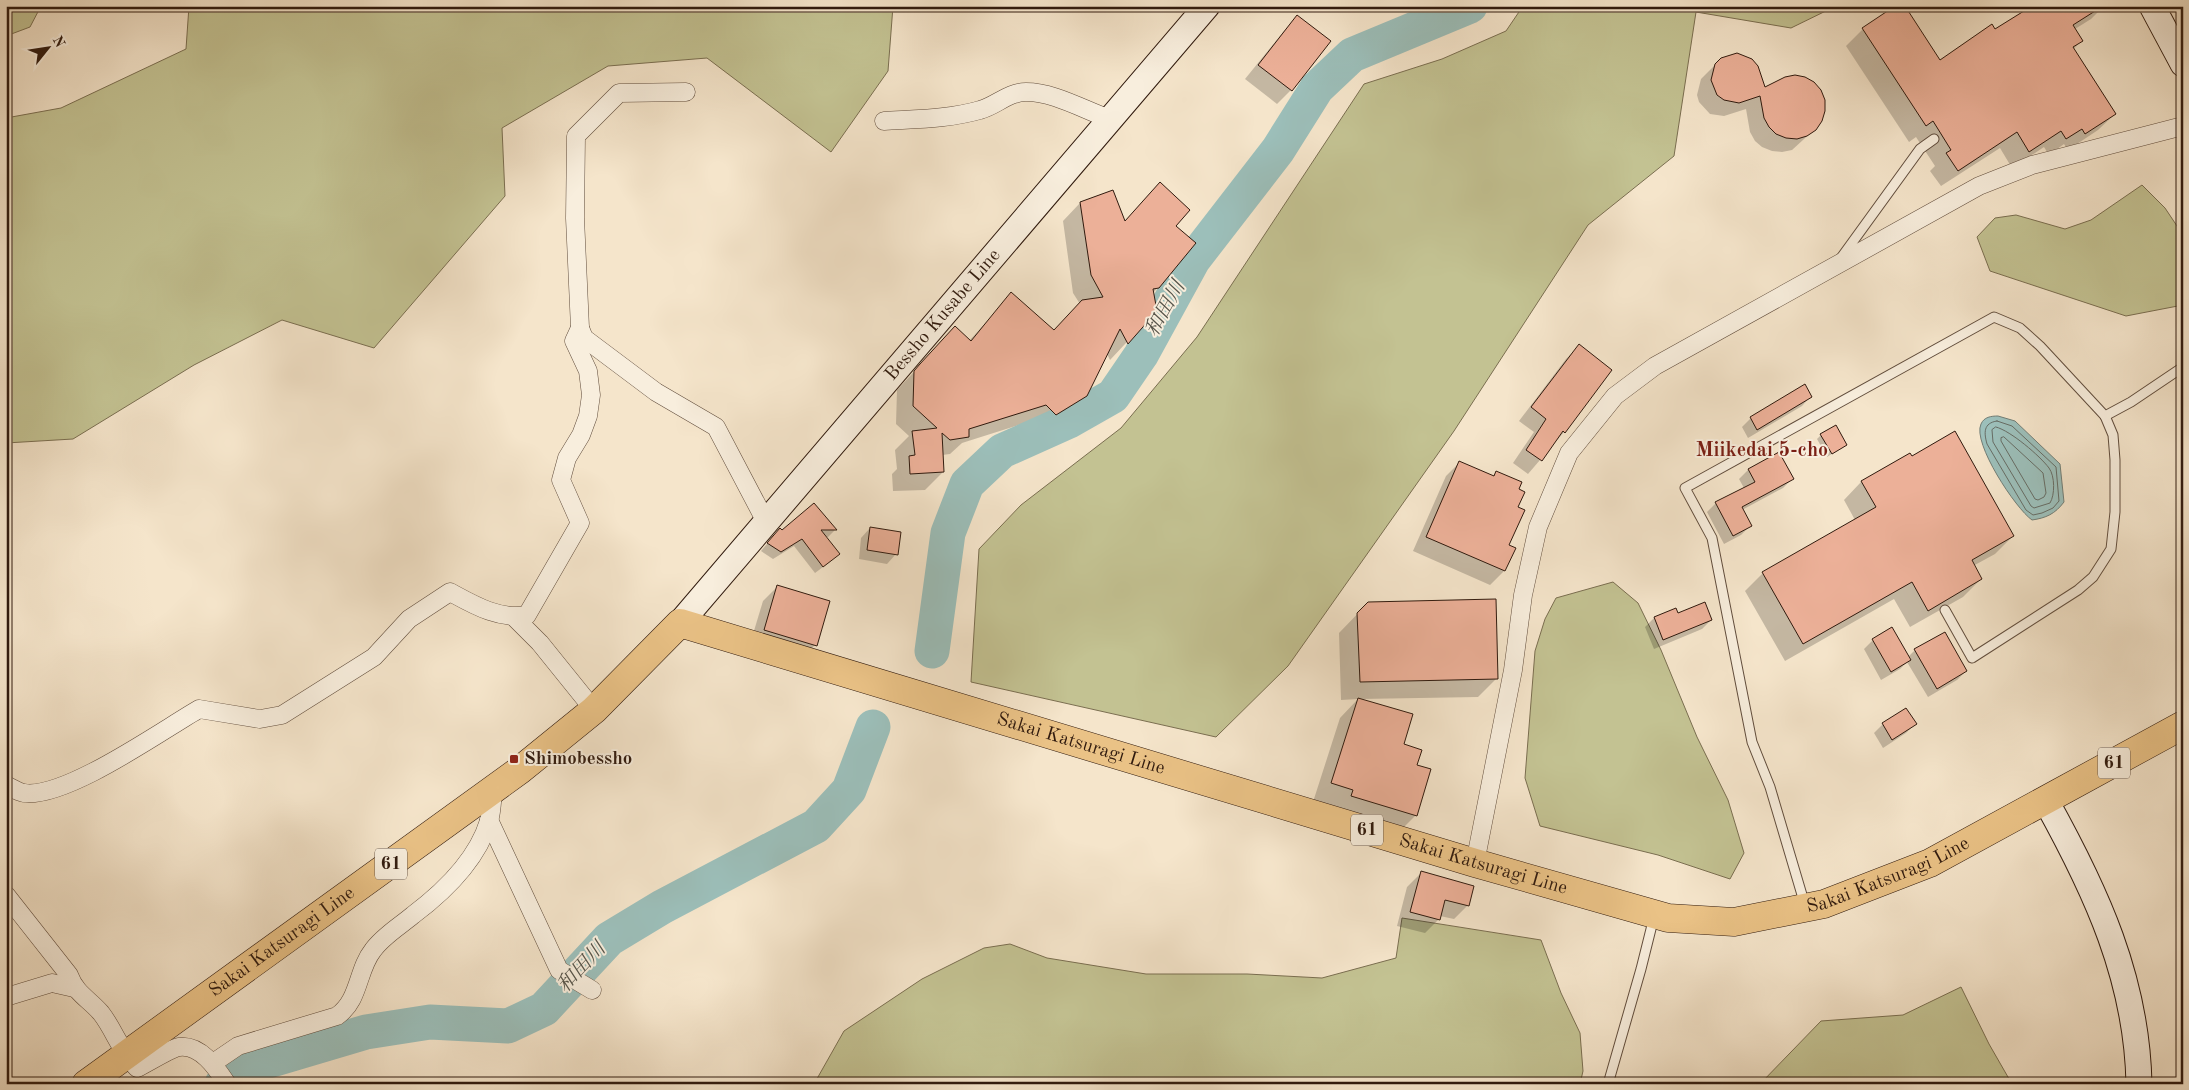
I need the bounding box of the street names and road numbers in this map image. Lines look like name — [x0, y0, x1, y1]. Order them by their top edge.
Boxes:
street label: Bessho Kusabe Line — [882, 246, 1004, 384]
street label: Sakai Katsuragi Line — [995, 710, 1167, 778]
road number: 61 — [2098, 748, 2130, 778]
road number: 61 — [1351, 814, 1383, 846]
street label: Sakai Katsuragi Line — [1397, 831, 1570, 898]
street label: Sakai Katsuragi Line — [1805, 834, 1973, 917]
road number: 61 — [375, 849, 407, 880]
street label: Sakai Katsuragi Line — [206, 883, 358, 1001]

